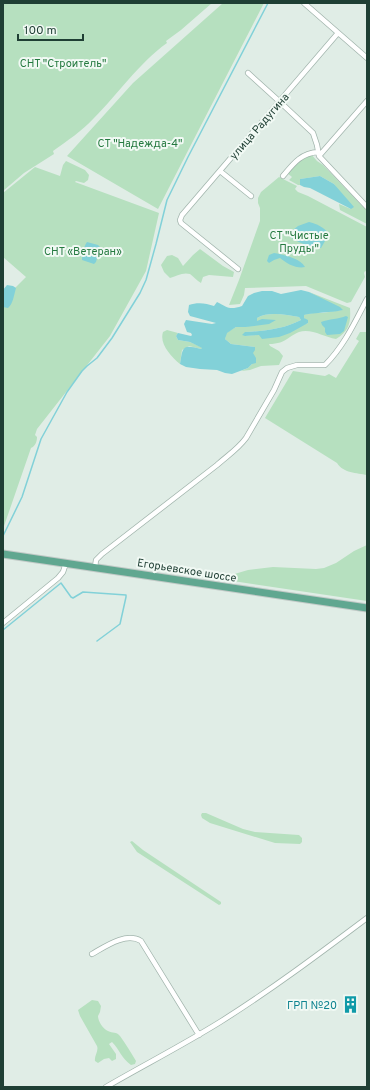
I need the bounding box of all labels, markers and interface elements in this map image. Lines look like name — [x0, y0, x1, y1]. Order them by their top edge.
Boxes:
scale bar — [18, 16, 83, 42]
text: 100 m — [24, 23, 57, 39]
park label: СНТ "Строитель" — [20, 57, 106, 71]
street label: улица Радугина — [227, 90, 293, 163]
park label: СТ "Надежда-4" — [98, 137, 182, 151]
park label: СТ "Чистые Пруды" — [269, 229, 329, 256]
park label: СНТ «Ветеран» — [44, 245, 122, 259]
street label: Егорьевское шоссе — [136, 556, 238, 586]
building icon: ГРП №20 — [340, 995, 360, 1015]
place label: ГРП №20 — [287, 999, 337, 1013]

